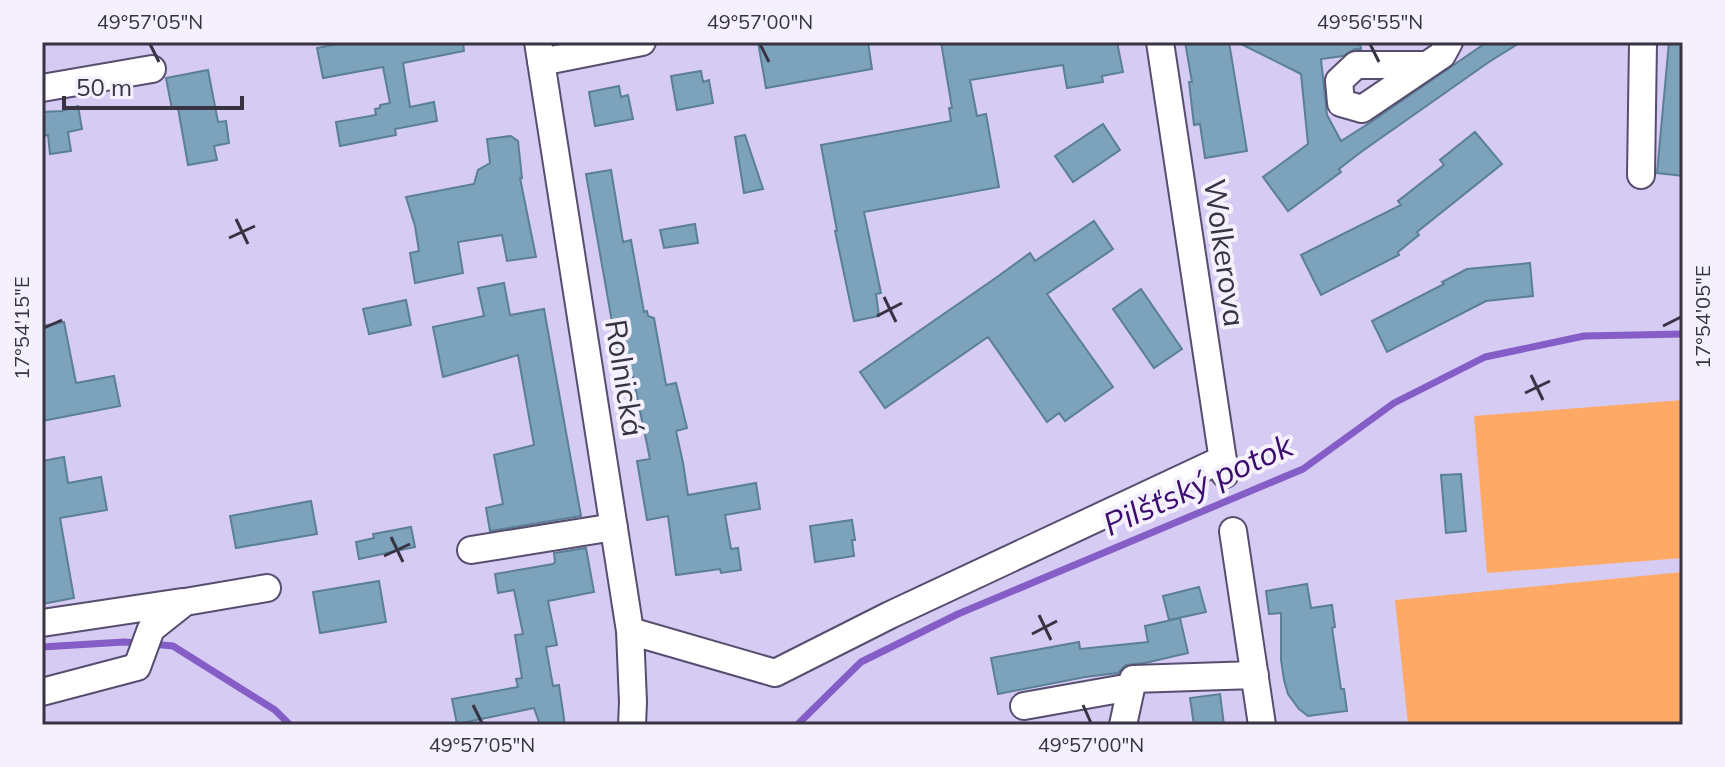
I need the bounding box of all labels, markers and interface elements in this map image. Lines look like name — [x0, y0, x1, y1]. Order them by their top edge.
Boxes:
text: 49°57'05"N — [97, 9, 203, 34]
text: 49°57'00"N — [707, 9, 813, 34]
text: 49°56'55"N — [1317, 9, 1423, 34]
scale bar — [64, 60, 242, 110]
text: 50 m — [76, 72, 132, 102]
street label: Wolkerova — [1196, 177, 1254, 329]
text: 17°54'05"E — [1690, 265, 1715, 369]
text: 17°54'15"E — [9, 276, 34, 380]
street label: Rolnická — [597, 317, 653, 439]
water label: Pilšťský potok — [1097, 424, 1300, 544]
text: 49°57'05"N — [429, 732, 535, 757]
text: 49°57'00"N — [1038, 732, 1144, 757]

